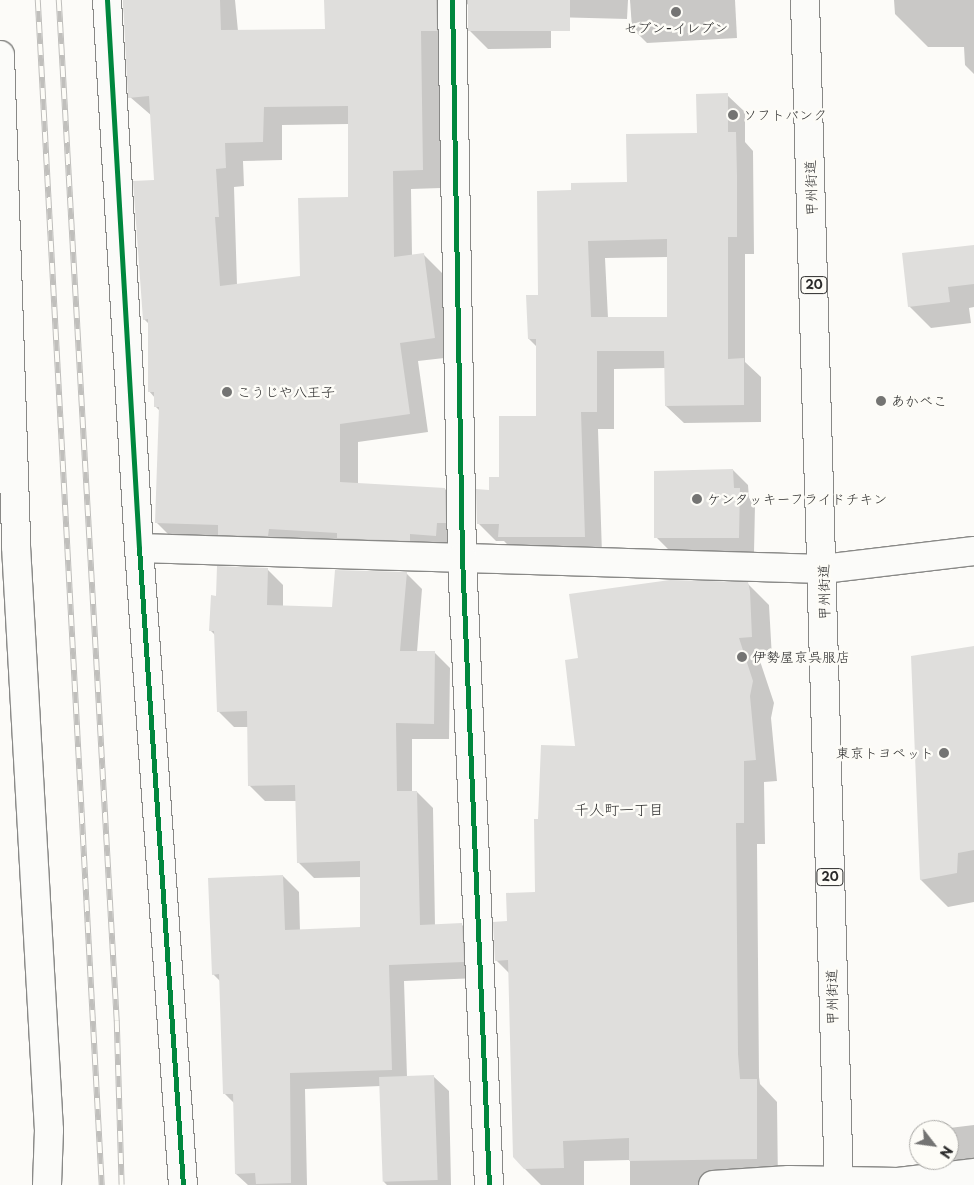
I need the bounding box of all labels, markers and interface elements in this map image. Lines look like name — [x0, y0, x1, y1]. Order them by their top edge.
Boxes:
marker: セブン-イレブン — [670, 6, 682, 18]
place label: セブン-イレブン — [624, 20, 728, 36]
place label: ソフトバンク — [743, 107, 827, 123]
marker: ソフトバンク — [727, 109, 739, 121]
street label: 甲州街道 — [802, 160, 820, 216]
road number: 20 — [800, 276, 828, 294]
place label: こうじや八王子 — [237, 384, 335, 400]
marker: こうじや八王子 — [221, 386, 233, 398]
place label: あかべこ — [891, 393, 947, 409]
marker: あかべこ — [875, 395, 887, 407]
place label: ケンタッキーフライドチキン — [707, 491, 889, 507]
marker: ケンタッキーフライドチキン — [691, 493, 703, 505]
street label: 甲州街道 — [815, 564, 833, 620]
place label: 伊勢屋京呉服店 — [752, 649, 850, 665]
marker: 伊勢屋京呉服店 — [736, 651, 748, 663]
place label: 東京トヨペット — [836, 745, 934, 761]
marker: 東京トヨペット — [938, 747, 950, 759]
district label: 千人町一丁目 — [574, 800, 664, 818]
road number: 20 — [816, 868, 844, 886]
street label: 甲州街道 — [823, 969, 841, 1025]
north arrow — [909, 1120, 959, 1170]
text: N — [935, 1142, 958, 1162]

